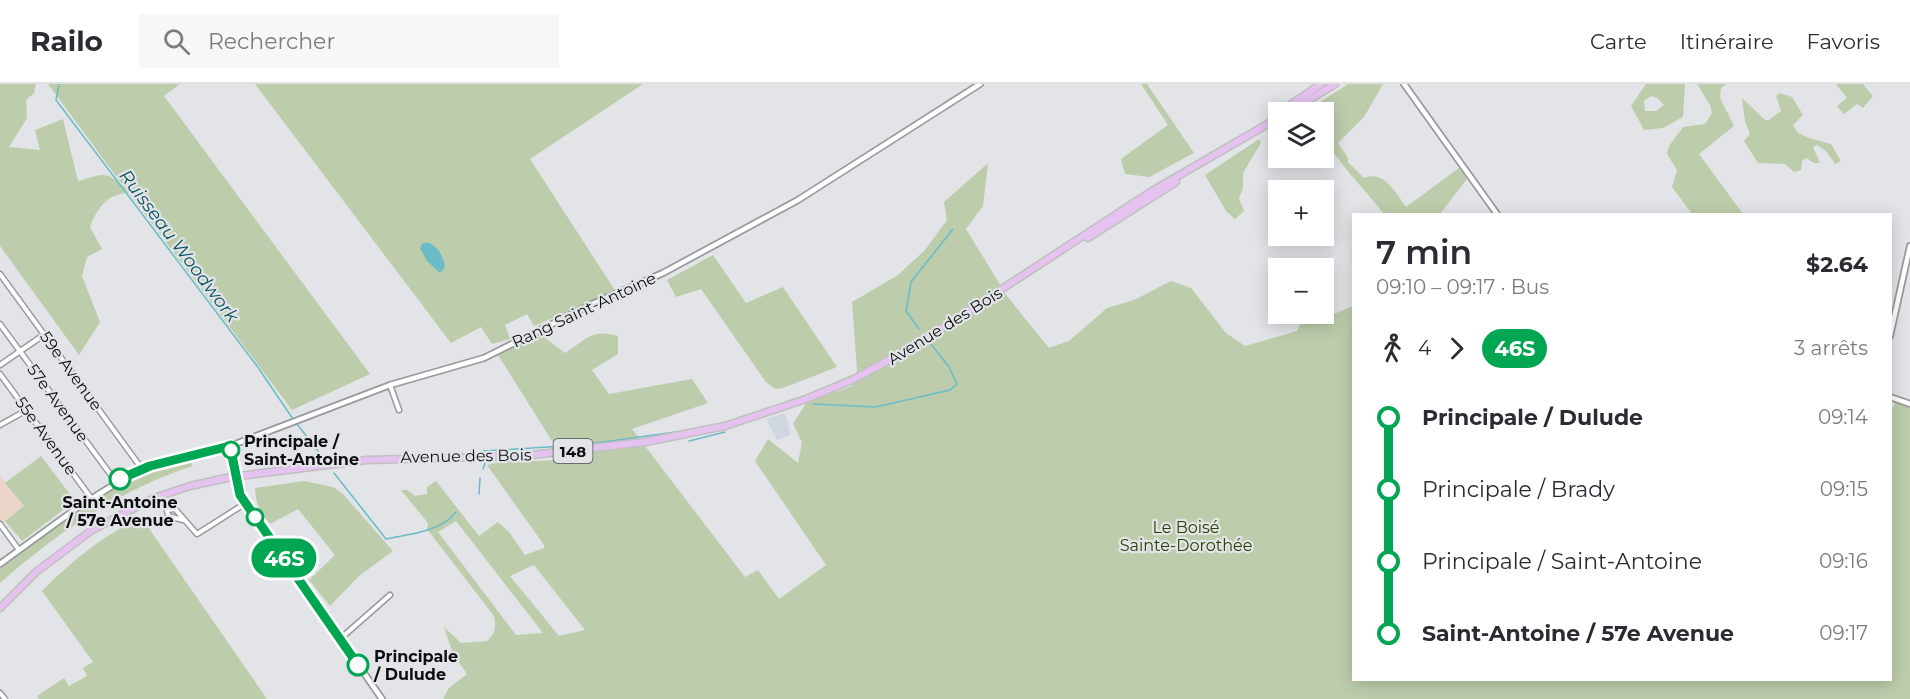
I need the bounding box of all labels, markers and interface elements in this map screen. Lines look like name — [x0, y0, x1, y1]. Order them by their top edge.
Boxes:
search box — [139, 14, 559, 68]
text: Railo — [30, 24, 103, 58]
icon: search — [160, 25, 193, 58]
text: Rechercher — [208, 28, 335, 55]
text: Carte — [1590, 29, 1647, 54]
text: Itinéraire — [1680, 29, 1774, 54]
text: Favoris — [1807, 29, 1880, 54]
map controls — [1268, 102, 1334, 324]
button: layers — [1268, 102, 1334, 168]
water label: Ruisseau Woodwork — [114, 165, 244, 328]
button: + — [1268, 180, 1334, 246]
text: 7 min — [1376, 232, 1472, 272]
text: $2.64 — [1806, 251, 1868, 278]
button: − — [1268, 258, 1334, 324]
street label: Rang Saint-Antoine — [509, 268, 659, 352]
text: 09:10 – 09:17 · Bus — [1376, 275, 1549, 299]
street label: Avenue des Bois — [884, 283, 1006, 369]
street label: 59e Avenue — [36, 328, 106, 414]
icon: walk — [1376, 332, 1409, 365]
icon: forward — [1440, 332, 1473, 365]
text: 4 — [1418, 336, 1431, 360]
text: 46S — [1494, 336, 1535, 361]
text: 3 arrêts — [1794, 336, 1868, 360]
street label: 57e Avenue — [23, 360, 93, 446]
street label: 55e Avenue — [11, 393, 81, 479]
text: Principale / Dulude — [1422, 404, 1643, 431]
text: 09:14 — [1818, 405, 1868, 429]
place label: Principale / Saint-Antoine — [244, 432, 359, 469]
road number: 148 — [554, 439, 592, 463]
marker: Principale / Saint-Antoine — [222, 441, 240, 459]
street label: Avenue des Bois — [400, 445, 532, 467]
marker: Saint-Antoine / 57e Avenue — [109, 468, 131, 490]
text: Principale / Brady — [1422, 476, 1615, 503]
text: 09:15 — [1820, 477, 1868, 501]
place label: Saint-Antoine / 57e Avenue — [62, 493, 178, 530]
unlabelled marker — [246, 508, 264, 526]
park label: Le Boisé Sainte-Dorothée — [1120, 518, 1252, 555]
line badge: 46S — [250, 538, 318, 578]
text: 46S — [263, 546, 305, 571]
text: Principale / Saint-Antoine — [1422, 548, 1702, 575]
text: 09:16 — [1819, 549, 1868, 573]
text: Saint-Antoine / 57e Avenue — [1422, 620, 1734, 647]
text: 09:17 — [1819, 621, 1868, 645]
place label: Principale / Dulude — [373, 647, 458, 684]
marker: Principale / Dulude — [347, 654, 369, 676]

